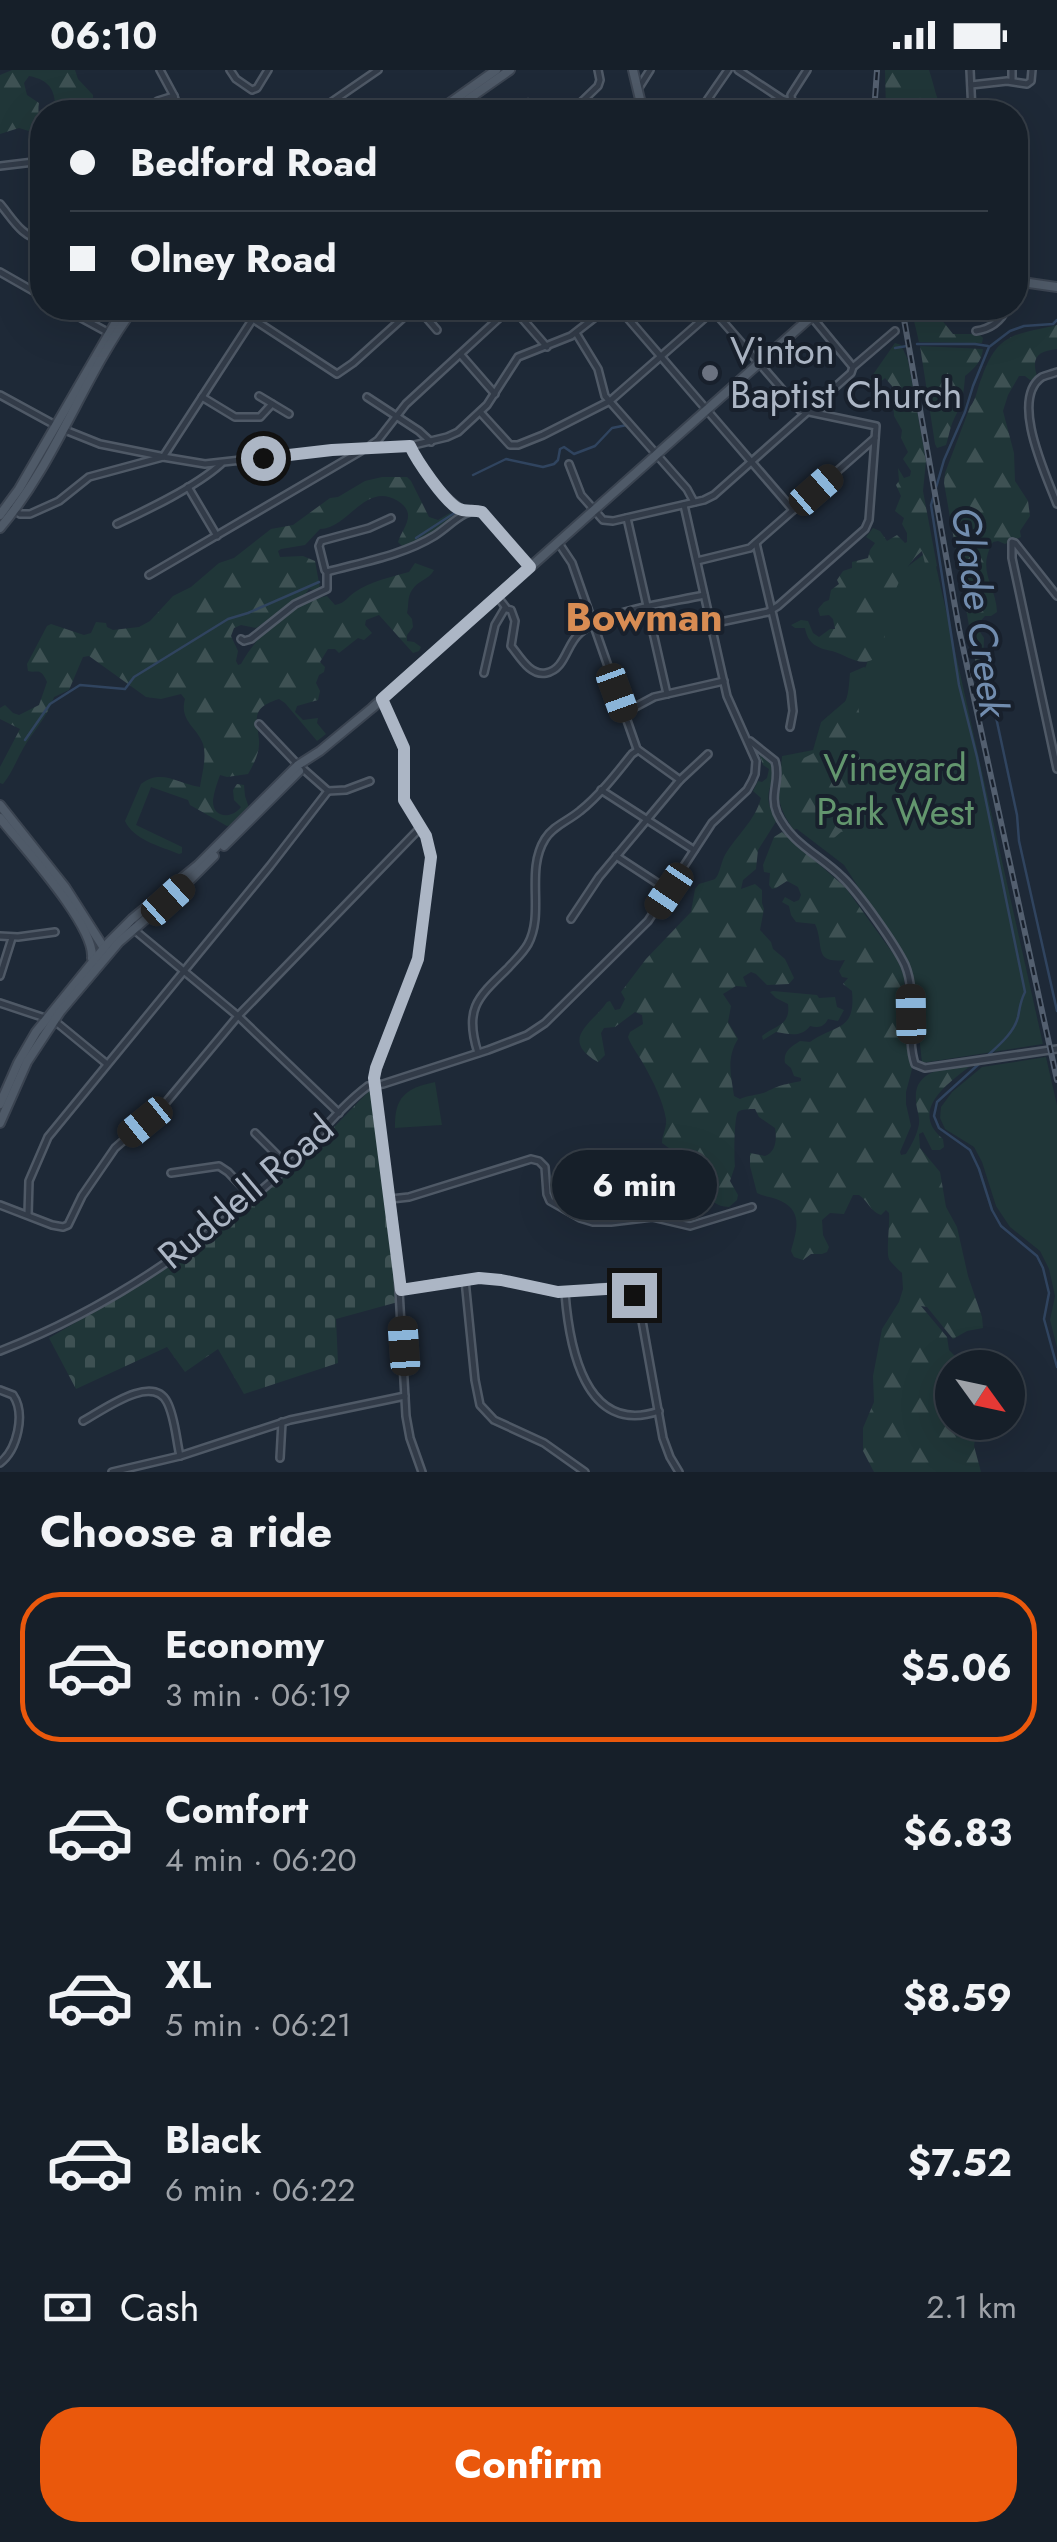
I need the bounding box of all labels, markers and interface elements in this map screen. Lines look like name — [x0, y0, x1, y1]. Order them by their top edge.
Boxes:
text: 06:10 — [50, 8, 157, 63]
text: Bedford Road — [130, 135, 377, 190]
text: Olney Road — [130, 231, 337, 286]
place label: Vinton Baptist Church — [730, 323, 963, 422]
marker: Vinton Baptist Church — [699, 362, 721, 384]
route start — [241, 436, 286, 481]
car — [784, 459, 848, 521]
water label: Glade Creek — [937, 503, 1024, 723]
district label: Bowman — [565, 588, 723, 646]
car — [593, 660, 641, 726]
park label: Vineyard Park West — [816, 740, 974, 839]
car — [640, 858, 698, 924]
car — [136, 869, 200, 931]
car — [895, 984, 927, 1044]
car — [112, 1091, 178, 1153]
street label: Ruddell Road — [146, 1101, 346, 1282]
callout: 6 min — [552, 1150, 716, 1220]
text: 6 min — [592, 1162, 677, 1208]
route end — [612, 1273, 657, 1318]
car — [387, 1315, 421, 1377]
north arrow — [935, 1350, 1025, 1440]
map controls — [935, 1350, 1025, 1440]
text: Choose a ride — [40, 1499, 332, 1564]
text: Economy — [165, 1617, 324, 1672]
icon: car — [45, 1622, 135, 1712]
text: $5.06 — [901, 1640, 1012, 1695]
text: 3 min · 06:19 — [165, 1672, 351, 1718]
text: Comfort — [165, 1782, 308, 1837]
icon: car — [45, 1787, 135, 1877]
text: $6.83 — [903, 1805, 1012, 1860]
text: 4 min · 06:20 — [165, 1837, 357, 1883]
text: XL — [165, 1947, 211, 2002]
icon: car — [45, 1952, 135, 2042]
text: $8.59 — [903, 1970, 1012, 2025]
text: 5 min · 06:21 — [165, 2002, 351, 2048]
text: Black — [165, 2112, 262, 2167]
icon: car — [45, 2117, 135, 2207]
text: $7.52 — [908, 2135, 1012, 2190]
text: 6 min · 06:22 — [165, 2167, 356, 2213]
icon: cash — [40, 2280, 95, 2335]
text: Cash — [120, 2280, 200, 2335]
text: 2.1 km — [926, 2284, 1017, 2330]
button: Confirm — [40, 2407, 1017, 2522]

